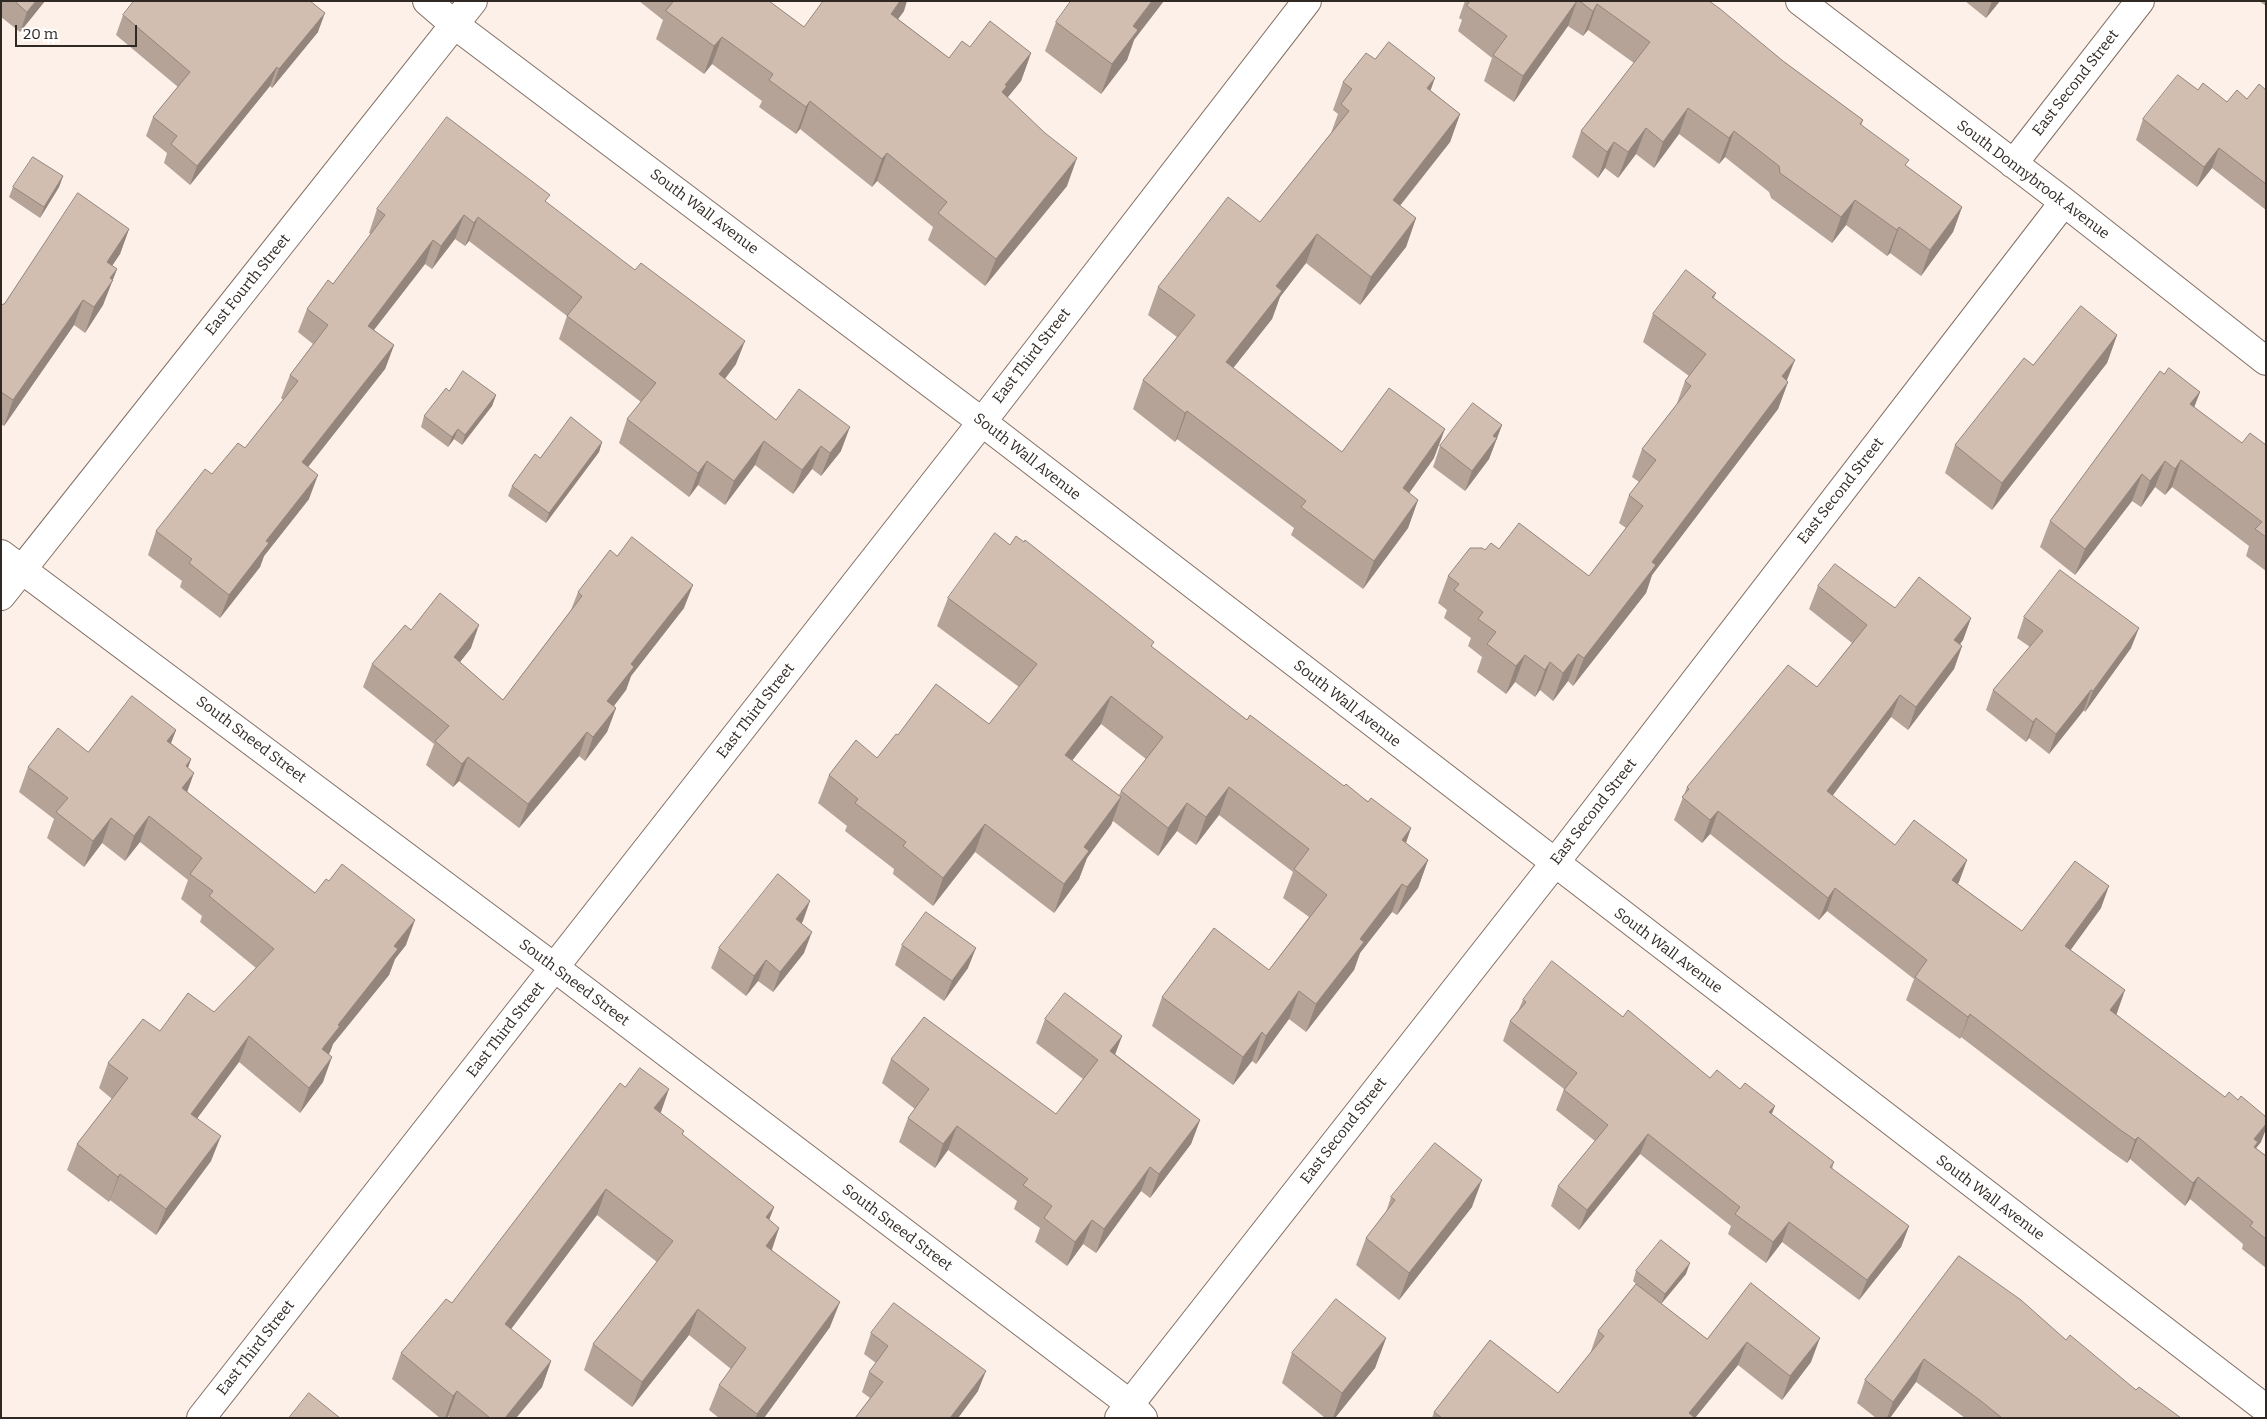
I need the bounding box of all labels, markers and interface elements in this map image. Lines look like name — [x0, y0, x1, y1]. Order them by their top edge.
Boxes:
scale bar — [18, 15, 140, 47]
text: 20 m — [23, 25, 58, 43]
street label: East Second Street — [2029, 26, 2123, 140]
street label: South Donnybrook Avenue — [1953, 117, 2113, 243]
street label: South Wall Avenue — [646, 165, 762, 259]
street label: East Fourth Street — [202, 231, 294, 339]
street label: East Third Street — [989, 305, 1075, 407]
street label: South Wall Avenue — [970, 410, 1084, 504]
street label: East Second Street — [1794, 434, 1888, 548]
street label: South Wall Avenue — [1290, 657, 1404, 751]
street label: East Third Street — [713, 660, 799, 762]
street label: South Sneed Street — [192, 693, 310, 787]
street label: East Second Street — [1547, 755, 1641, 869]
street label: South Wall Avenue — [1610, 904, 1726, 998]
street label: South Sneed Street — [515, 936, 633, 1030]
street label: East Third Street — [463, 979, 549, 1081]
street label: East Second Street — [1297, 1074, 1391, 1188]
street label: South Wall Avenue — [1932, 1151, 2048, 1245]
street label: South Sneed Street — [838, 1181, 956, 1275]
street label: East Third Street — [213, 1297, 299, 1399]

